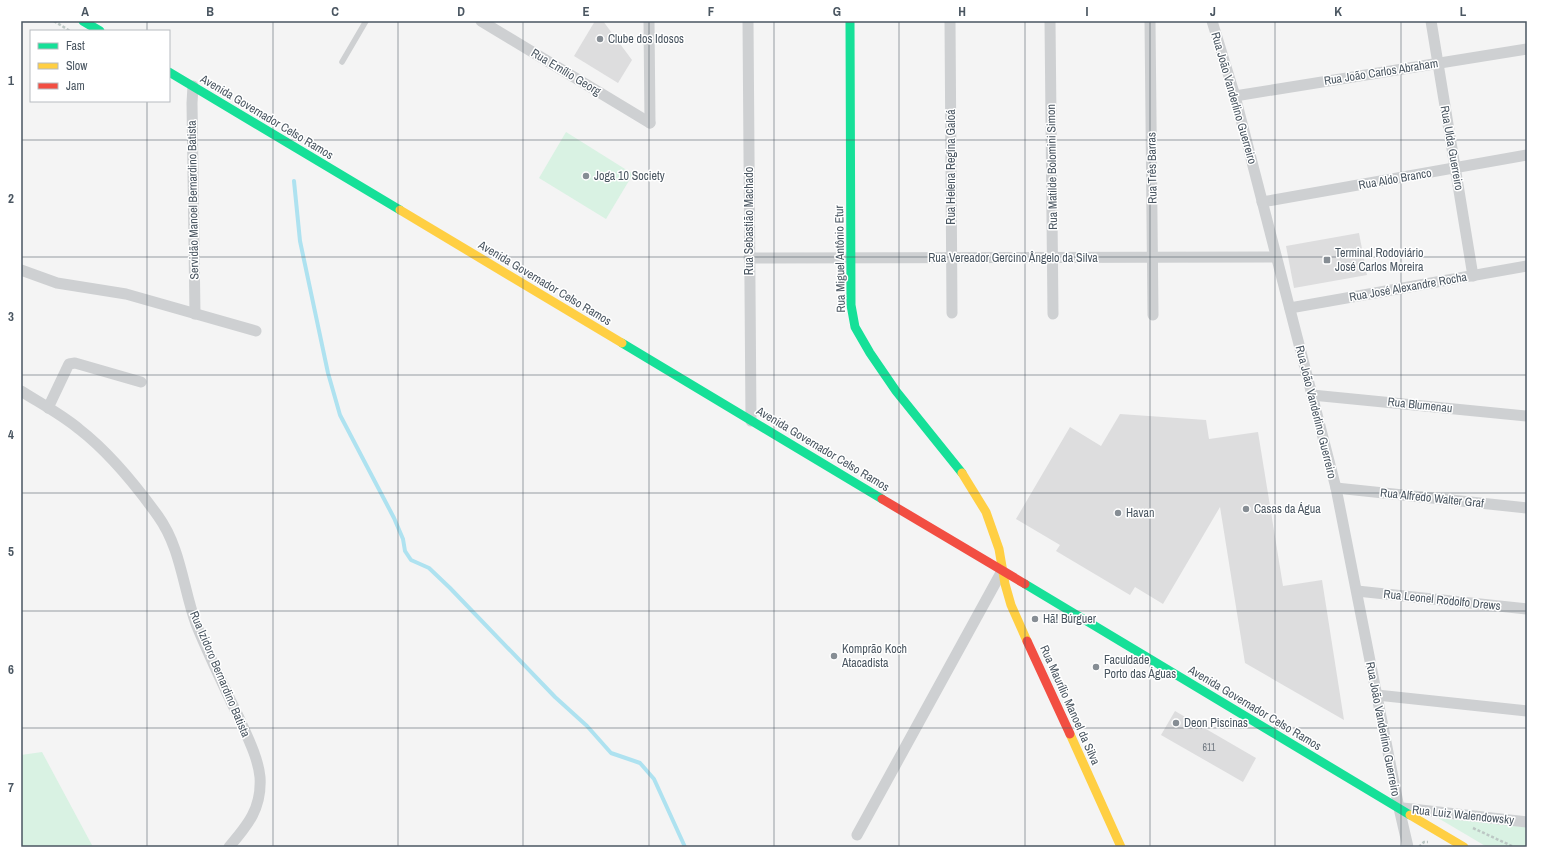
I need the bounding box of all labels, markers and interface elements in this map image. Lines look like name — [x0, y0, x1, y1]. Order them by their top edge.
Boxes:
text: A — [81, 3, 89, 20]
text: B — [206, 3, 214, 20]
text: C — [331, 3, 339, 20]
text: D — [457, 3, 465, 20]
text: E — [582, 3, 590, 20]
text: F — [708, 3, 715, 20]
text: G — [833, 3, 841, 20]
text: H — [958, 3, 966, 20]
text: I — [1086, 3, 1089, 20]
text: J — [1210, 3, 1216, 20]
text: K — [1334, 3, 1342, 20]
text: L — [1460, 3, 1467, 20]
legend — [30, 30, 170, 102]
street label: Rua João Vanderlino Guerreiro — [1207, 30, 1261, 166]
place label: Clube dos Idosos — [608, 31, 684, 47]
marker: Clube dos Idosos — [595, 34, 605, 44]
text: Fast — [66, 38, 85, 54]
street label: Rua Emílio Georg — [528, 45, 604, 99]
street label: Rua João Carlos Abraham — [1323, 55, 1439, 89]
text: Slow — [66, 58, 88, 74]
street label: Avenida Governador Celso Ramos — [197, 70, 337, 163]
text: 1 — [8, 72, 14, 89]
text: Jam — [66, 78, 85, 94]
street label: Rua Matilde Bolomini Simon — [1043, 104, 1061, 230]
street label: Rua Ulda Guerreiro — [1437, 104, 1467, 192]
street label: Rua Helena Regina Galoá — [943, 109, 959, 225]
street label: Servidão Manoel Bernardino Batista — [184, 120, 202, 280]
street label: Rua Três Barras — [1143, 132, 1161, 204]
street label: Rua Aldo Branco — [1357, 165, 1433, 193]
street label: Rua Sebastião Machado — [741, 167, 757, 275]
place label: Joga 10 Society — [594, 168, 665, 184]
marker: Joga 10 Society — [581, 171, 591, 181]
text: 2 — [8, 190, 14, 207]
street label: Rua Miguel Antônio Etur — [831, 205, 849, 313]
street label: Avenida Governador Celso Ramos — [475, 236, 615, 329]
place label: Terminal Rodoviário José Carlos Moreira — [1335, 245, 1424, 275]
street label: Rua Vereador Gercino Ângelo da Silva — [928, 250, 1098, 266]
marker: Terminal Rodoviário José Carlos Moreira — [1322, 255, 1332, 265]
street label: Rua José Alexandre Rocha — [1348, 269, 1469, 305]
text: 3 — [8, 308, 14, 325]
street label: Rua João Vanderlino Guerreiro — [1292, 344, 1340, 480]
street label: Rua Blumenau — [1387, 394, 1453, 416]
street label: Avenida Governador Celso Ramos — [753, 402, 893, 495]
text: 4 — [8, 426, 14, 443]
street label: Rua Alfredo Walter Graf — [1379, 485, 1485, 511]
place label: Casas da Água — [1254, 501, 1321, 517]
marker: Casas da Água — [1241, 504, 1251, 514]
place label: Havan — [1126, 505, 1154, 521]
marker: Havan — [1113, 508, 1123, 518]
text: 5 — [8, 543, 14, 560]
street label: Rua Leonel Rodolfo Drews — [1383, 586, 1501, 614]
street label: Rua Izidoro Bernardino Batista — [186, 608, 254, 740]
place label: Hã! Búrguer — [1043, 611, 1097, 627]
marker: Hã! Búrguer — [1030, 614, 1040, 624]
place label: Komprão Koch Atacadista — [841, 641, 907, 671]
street label: Rua Maurílio Manoel da Silva — [1036, 643, 1104, 768]
marker: Komprão Koch Atacadista — [829, 651, 839, 661]
place label: Faculdade Porto das Águas — [1104, 652, 1176, 682]
street label: Rua João Vanderlino Guerreiro — [1362, 660, 1404, 798]
text: 6 — [8, 661, 14, 678]
street label: Avenida Governador Celso Ramos — [1185, 661, 1325, 754]
marker: Faculdade Porto das Águas — [1091, 662, 1101, 672]
place label: Deon Piscinas — [1184, 715, 1248, 731]
marker: Deon Piscinas — [1171, 718, 1181, 728]
house number: 611 — [1202, 741, 1216, 754]
text: 7 — [8, 779, 14, 796]
street label: Rua Luiz Walendowsky — [1411, 802, 1515, 828]

